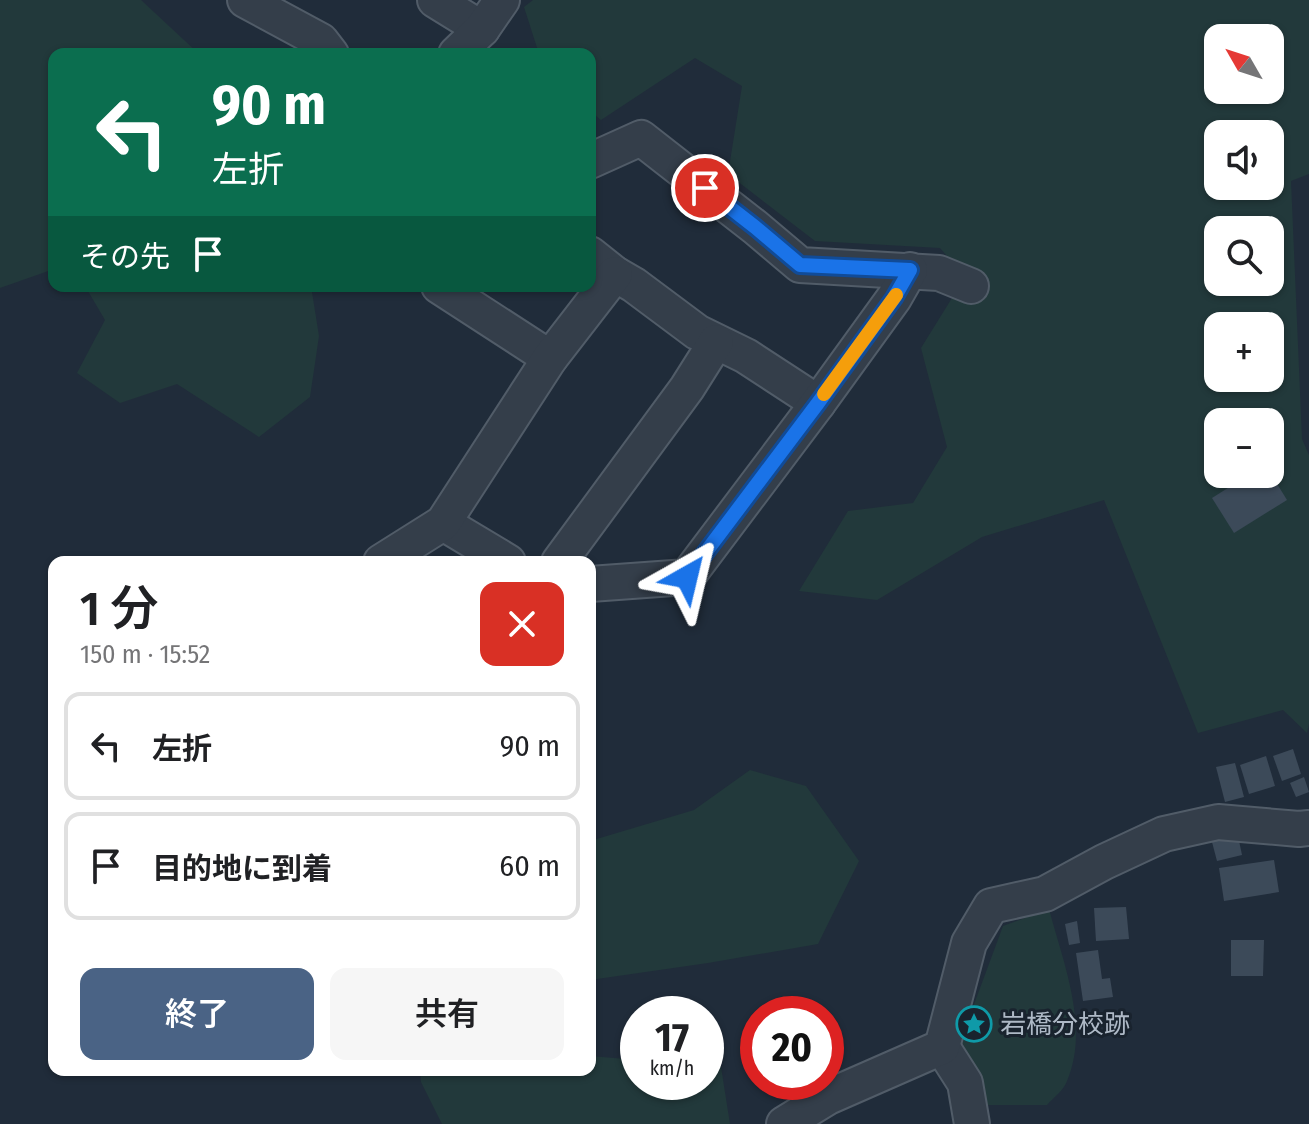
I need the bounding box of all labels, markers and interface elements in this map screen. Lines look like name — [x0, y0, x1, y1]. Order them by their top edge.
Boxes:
north arrow — [1204, 24, 1284, 104]
map controls — [1204, 24, 1284, 488]
text: 90 m — [212, 72, 326, 139]
icon: left — [80, 80, 184, 184]
button: sound — [1204, 120, 1284, 200]
text: 左折 — [212, 148, 284, 192]
pin — [671, 154, 739, 222]
icon: arrive — [683, 166, 727, 210]
button: search — [1204, 216, 1284, 296]
icon: arrive — [186, 232, 230, 276]
text: その先 — [80, 239, 170, 275]
button: + — [1204, 312, 1284, 392]
button: − — [1204, 408, 1284, 488]
position arrow — [645, 535, 729, 619]
text: 1 分 — [80, 580, 158, 638]
button: close — [480, 582, 564, 666]
text: 150 m · 15:52 — [80, 639, 210, 670]
icon: left — [84, 724, 128, 768]
text: 90 m — [500, 728, 560, 764]
text: 左折 — [152, 731, 212, 767]
icon: arrive — [84, 844, 128, 888]
text: 60 m — [499, 848, 560, 884]
text: 目的地に到着 — [152, 851, 332, 887]
button: 終了 — [80, 968, 314, 1060]
button: 共有 — [330, 968, 564, 1060]
speed limit sign: 20 — [740, 996, 844, 1100]
place icon: 岩橋分校跡 — [955, 1005, 993, 1043]
place label: 岩橋分校跡 — [1000, 1009, 1130, 1040]
text: 17 — [655, 1014, 689, 1062]
text: km/h — [650, 1056, 694, 1080]

